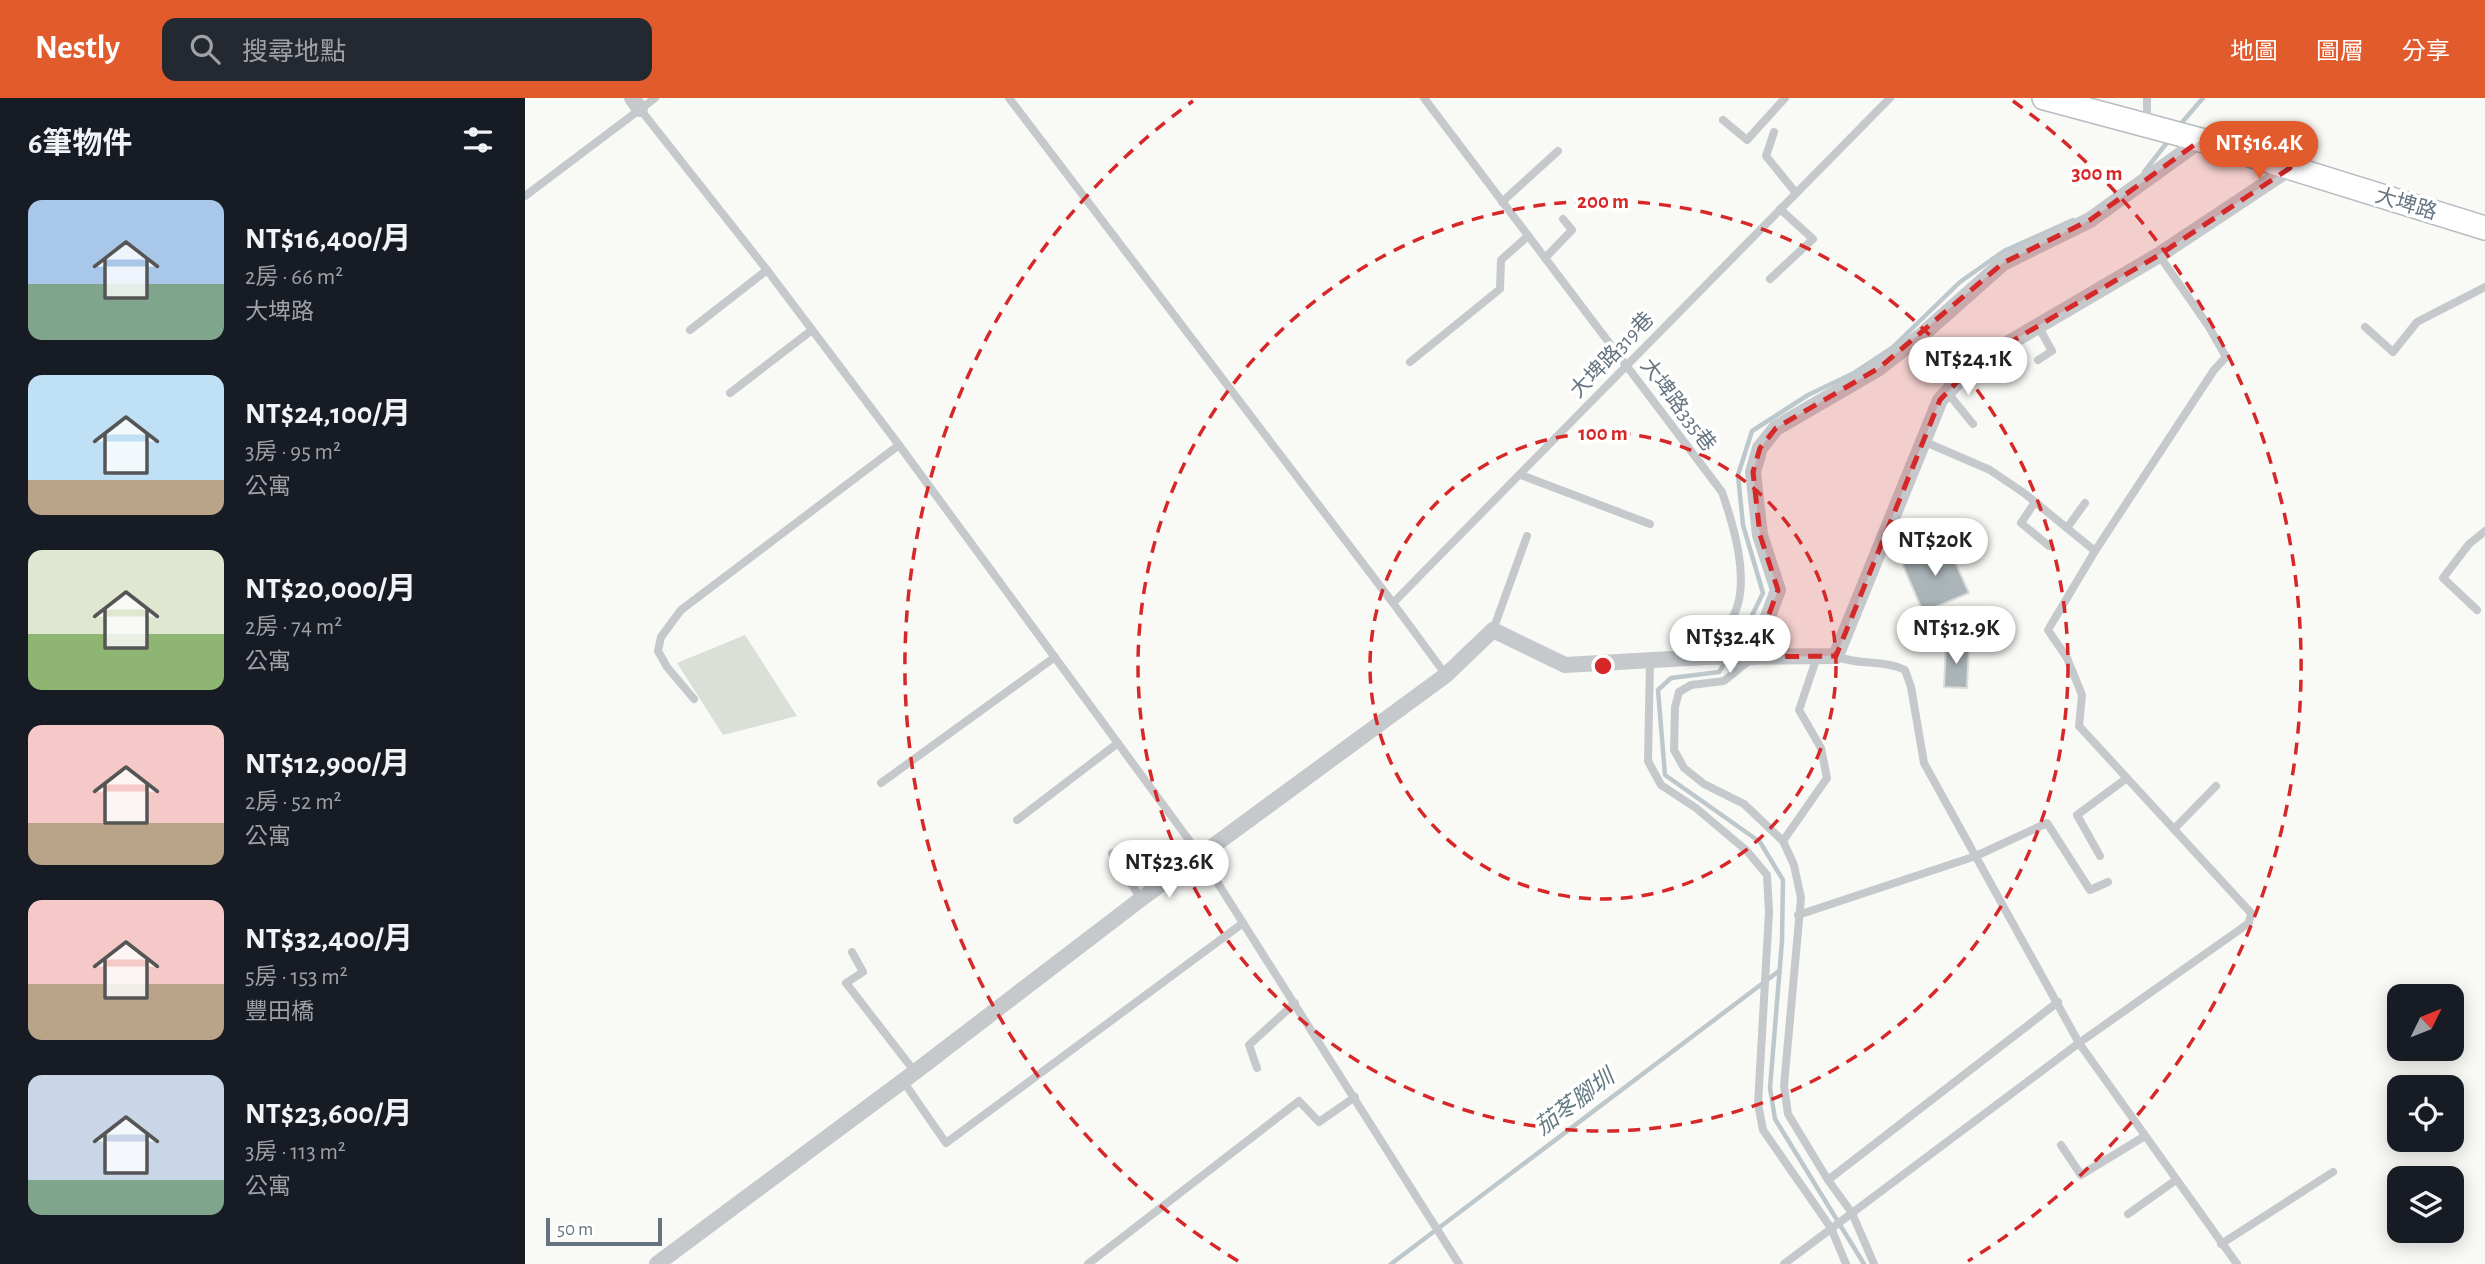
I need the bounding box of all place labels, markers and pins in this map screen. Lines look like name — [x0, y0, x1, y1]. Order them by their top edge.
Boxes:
pin: NT$16.4K — [2187, 122, 2331, 181]
pin: NT$24.1K — [1896, 338, 2040, 397]
pin: NT$20K — [1878, 518, 1992, 578]
pin: NT$12.9K — [1884, 606, 2028, 666]
pin: NT$32.4K — [1658, 616, 1802, 675]
centre of rings — [1591, 654, 1615, 678]
pin: NT$23.6K — [1097, 840, 1241, 900]

